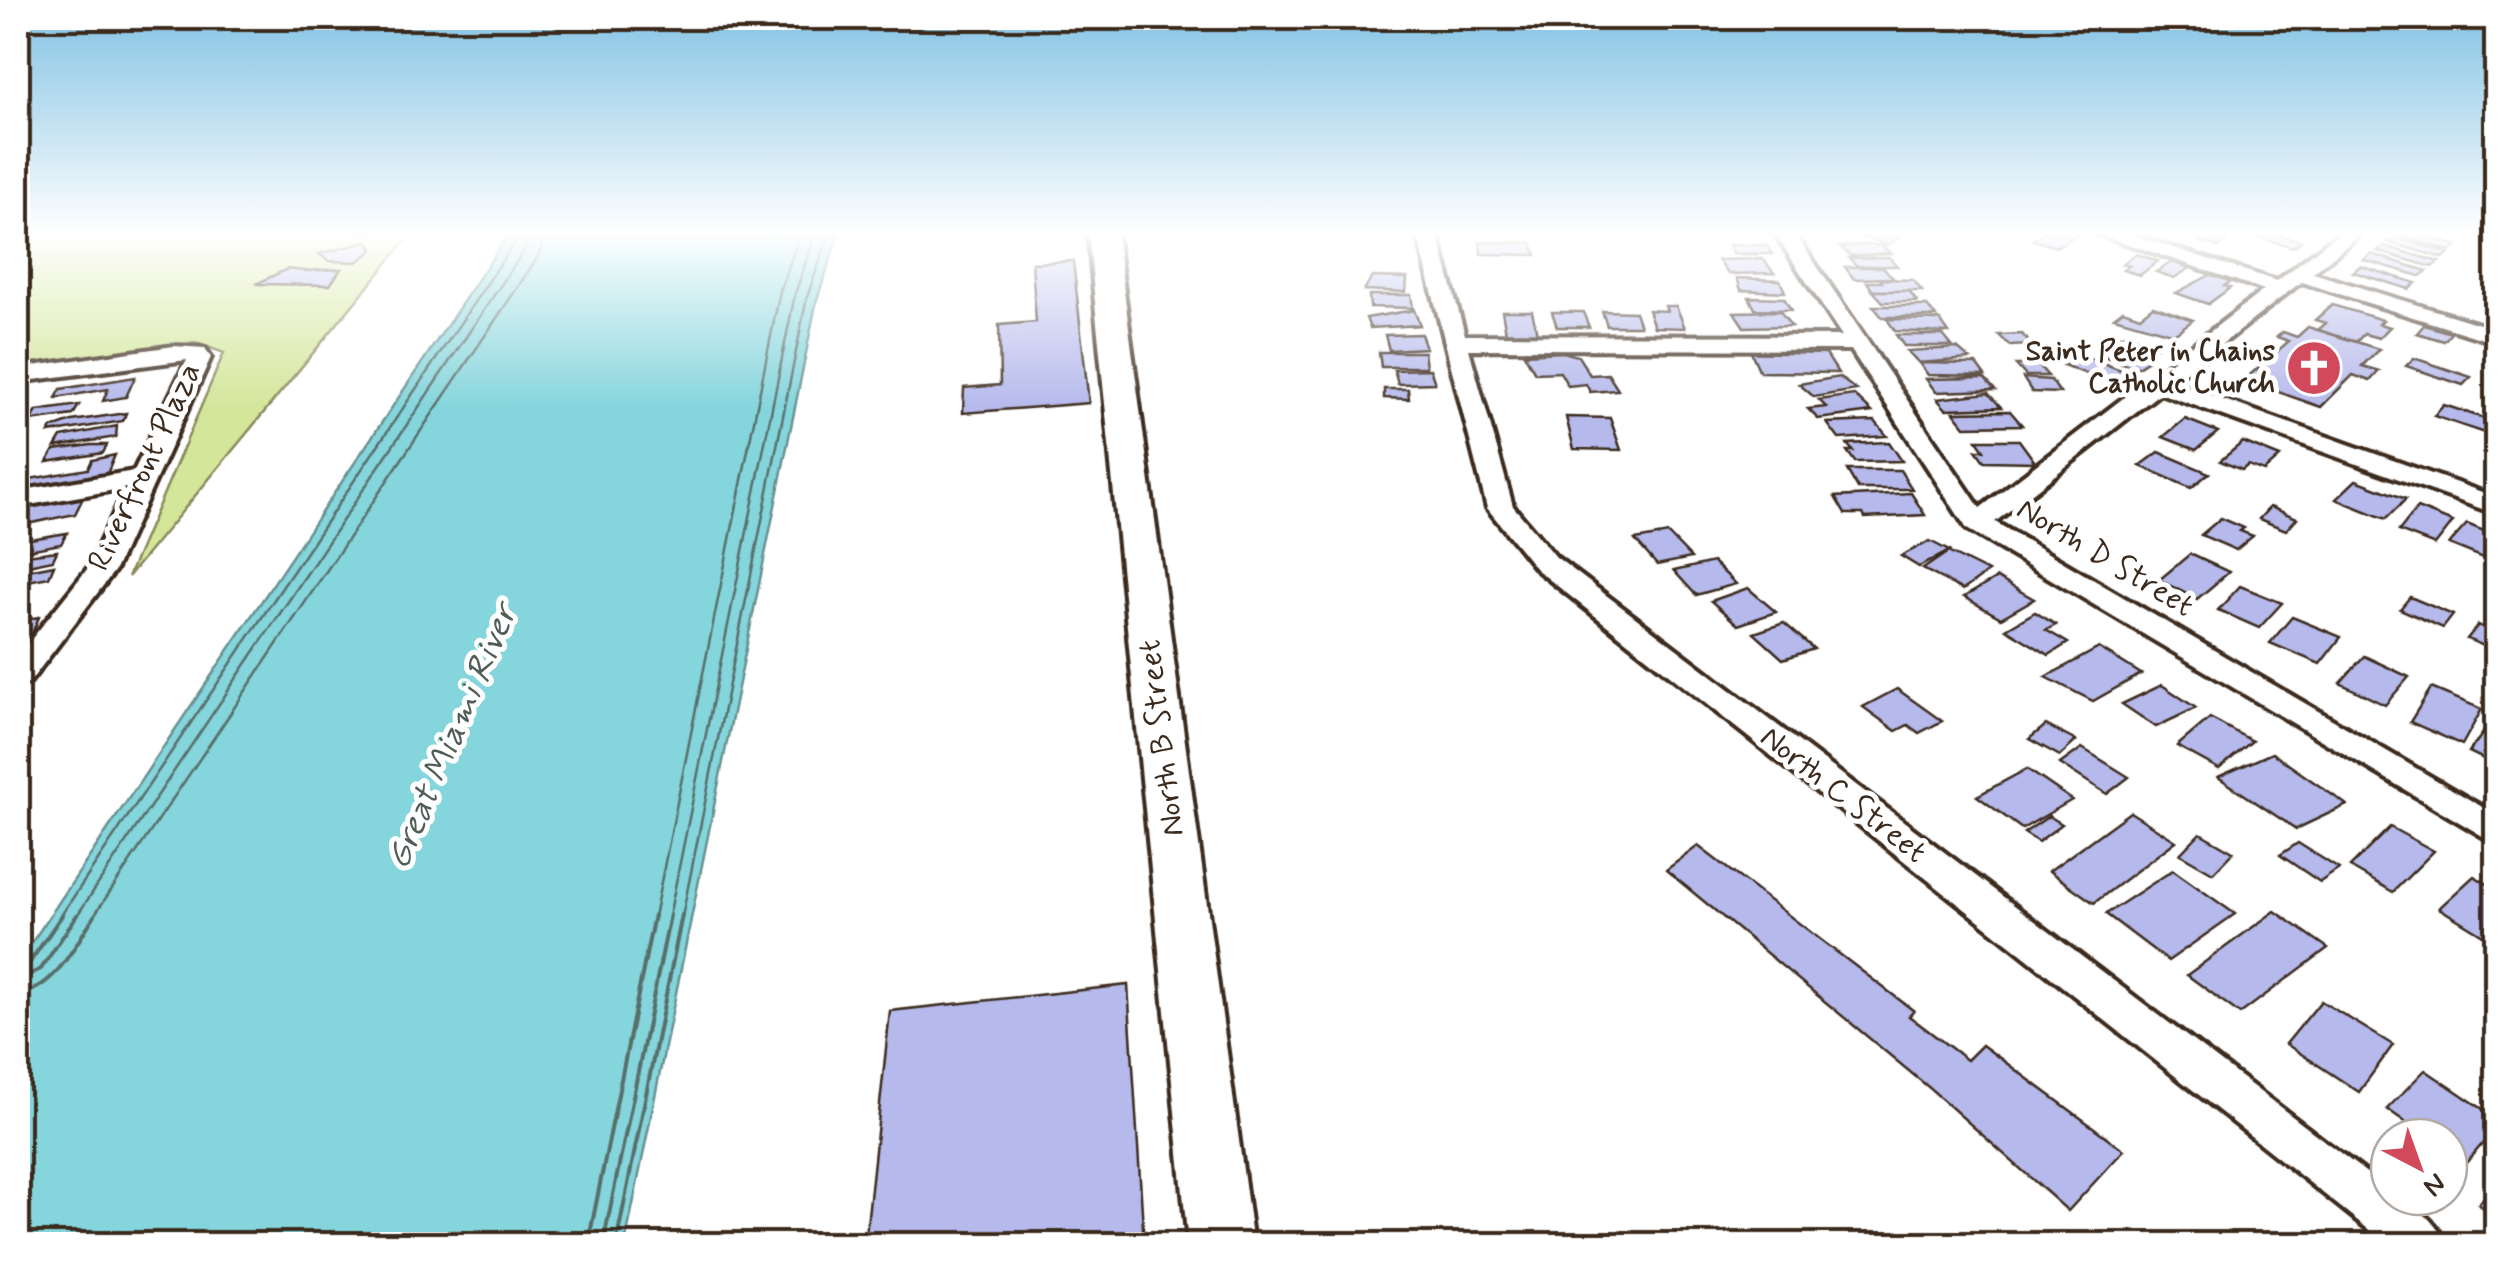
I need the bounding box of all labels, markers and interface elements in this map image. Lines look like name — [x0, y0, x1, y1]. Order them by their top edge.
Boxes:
place label: Saint Peter in Chains Catholic Church — [2026, 334, 2275, 403]
church icon: Saint Peter in Chains Catholic Church — [2284, 338, 2344, 398]
street label: Riverfront Plaza — [78, 356, 212, 578]
street label: North D Street — [2009, 489, 2201, 627]
water label: Great Miami River — [376, 594, 530, 876]
street label: North B Street — [1129, 637, 1195, 839]
street label: North C Street — [1751, 717, 1935, 873]
north arrow — [2369, 1117, 2469, 1217]
text: N — [2415, 1164, 2453, 1204]

